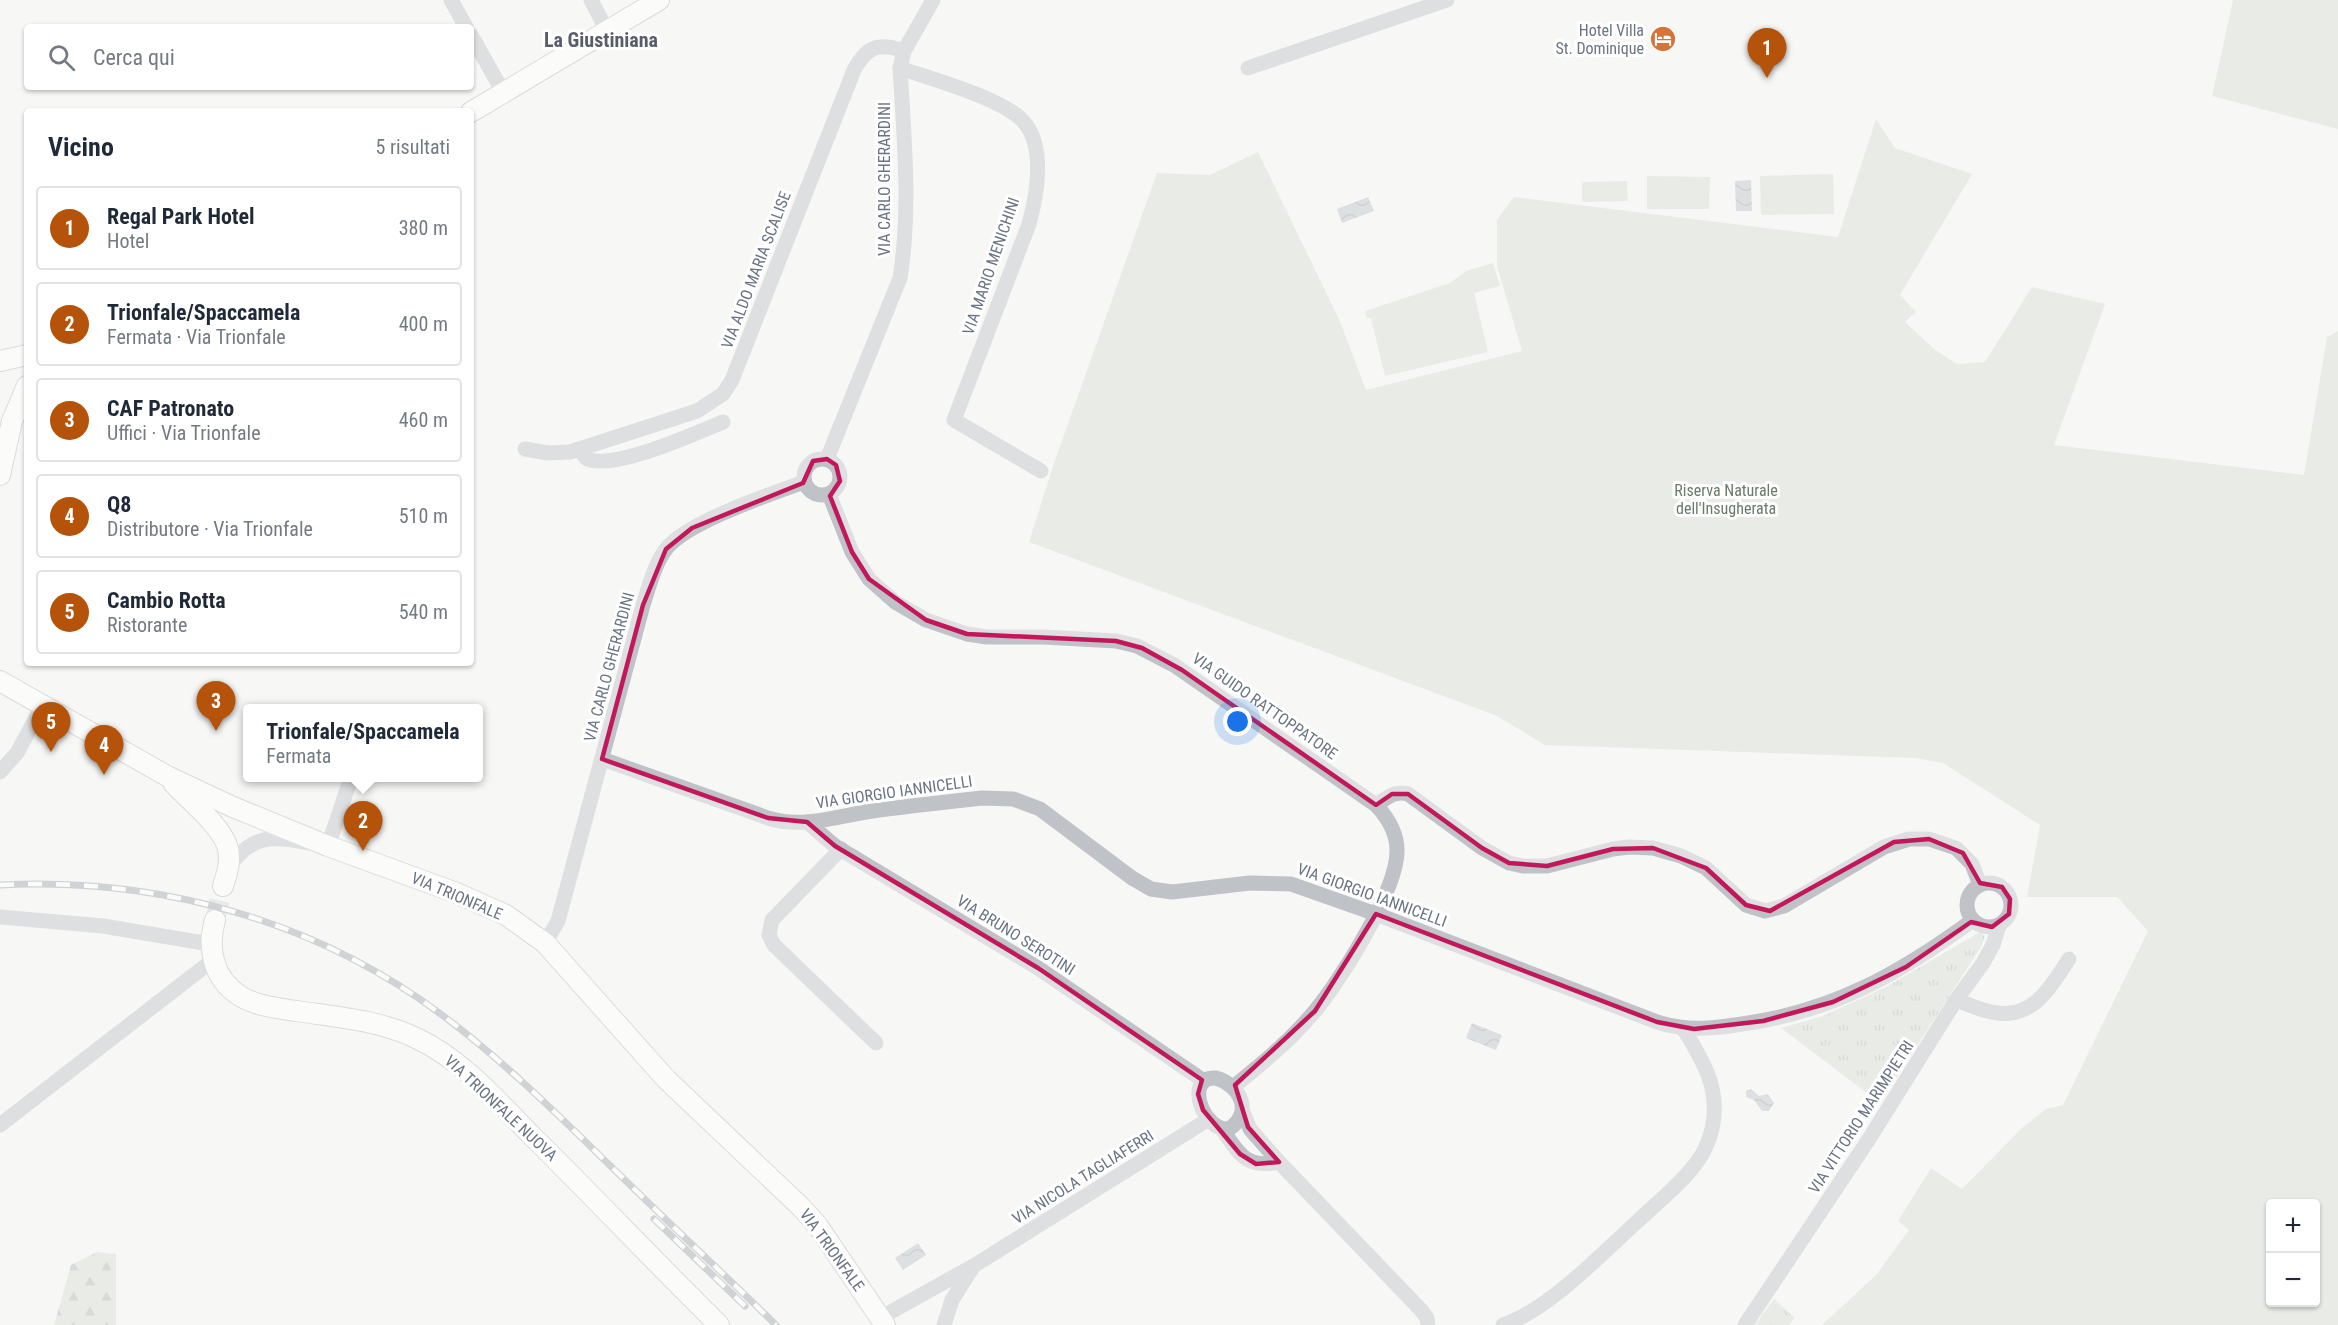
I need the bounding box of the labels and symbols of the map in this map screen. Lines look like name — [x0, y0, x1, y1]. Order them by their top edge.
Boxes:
place label: Hotel Villa St. Dominique — [1556, 21, 1644, 58]
hotel icon: Hotel Villa St. Dominique — [1648, 24, 1678, 54]
district label: La Giustiniana — [544, 28, 658, 52]
pin: 1 — [1748, 28, 1786, 78]
street label: VIA CARLO GHERARDINI — [875, 102, 894, 256]
street label: VIA ALDO MARIA SCALISE — [717, 189, 795, 351]
street label: VIA MARIO MENICHINI — [959, 195, 1023, 337]
park label: Riserva Naturale dell'Insugherata — [1674, 481, 1778, 518]
street label: VIA CARLO GHERARDINI — [580, 590, 638, 744]
street label: VIA GUIDO RATTOPPATORE — [1189, 649, 1341, 763]
pin: 3 — [196, 682, 236, 731]
pin: 5 — [32, 702, 70, 752]
your location — [1223, 707, 1252, 736]
pin: 4 — [84, 726, 124, 775]
street label: VIA GIORGIO IANNICELLI — [815, 772, 973, 812]
pin: 2 — [344, 802, 382, 851]
street label: VIA GIORGIO IANNICELLI — [1295, 859, 1449, 931]
street label: VIA TRIONFALE — [409, 868, 505, 924]
street label: VIA BRUNO SEROTINI — [953, 891, 1079, 979]
street label: VIA VITTORIO MARIMPIETRI — [1804, 1037, 1918, 1197]
street label: VIA TRIONFALE NUOVA — [441, 1051, 561, 1165]
street label: VIA NICOLA TAGLIAFERRI — [1009, 1126, 1157, 1228]
street label: VIA TRIONFALE — [796, 1205, 868, 1295]

